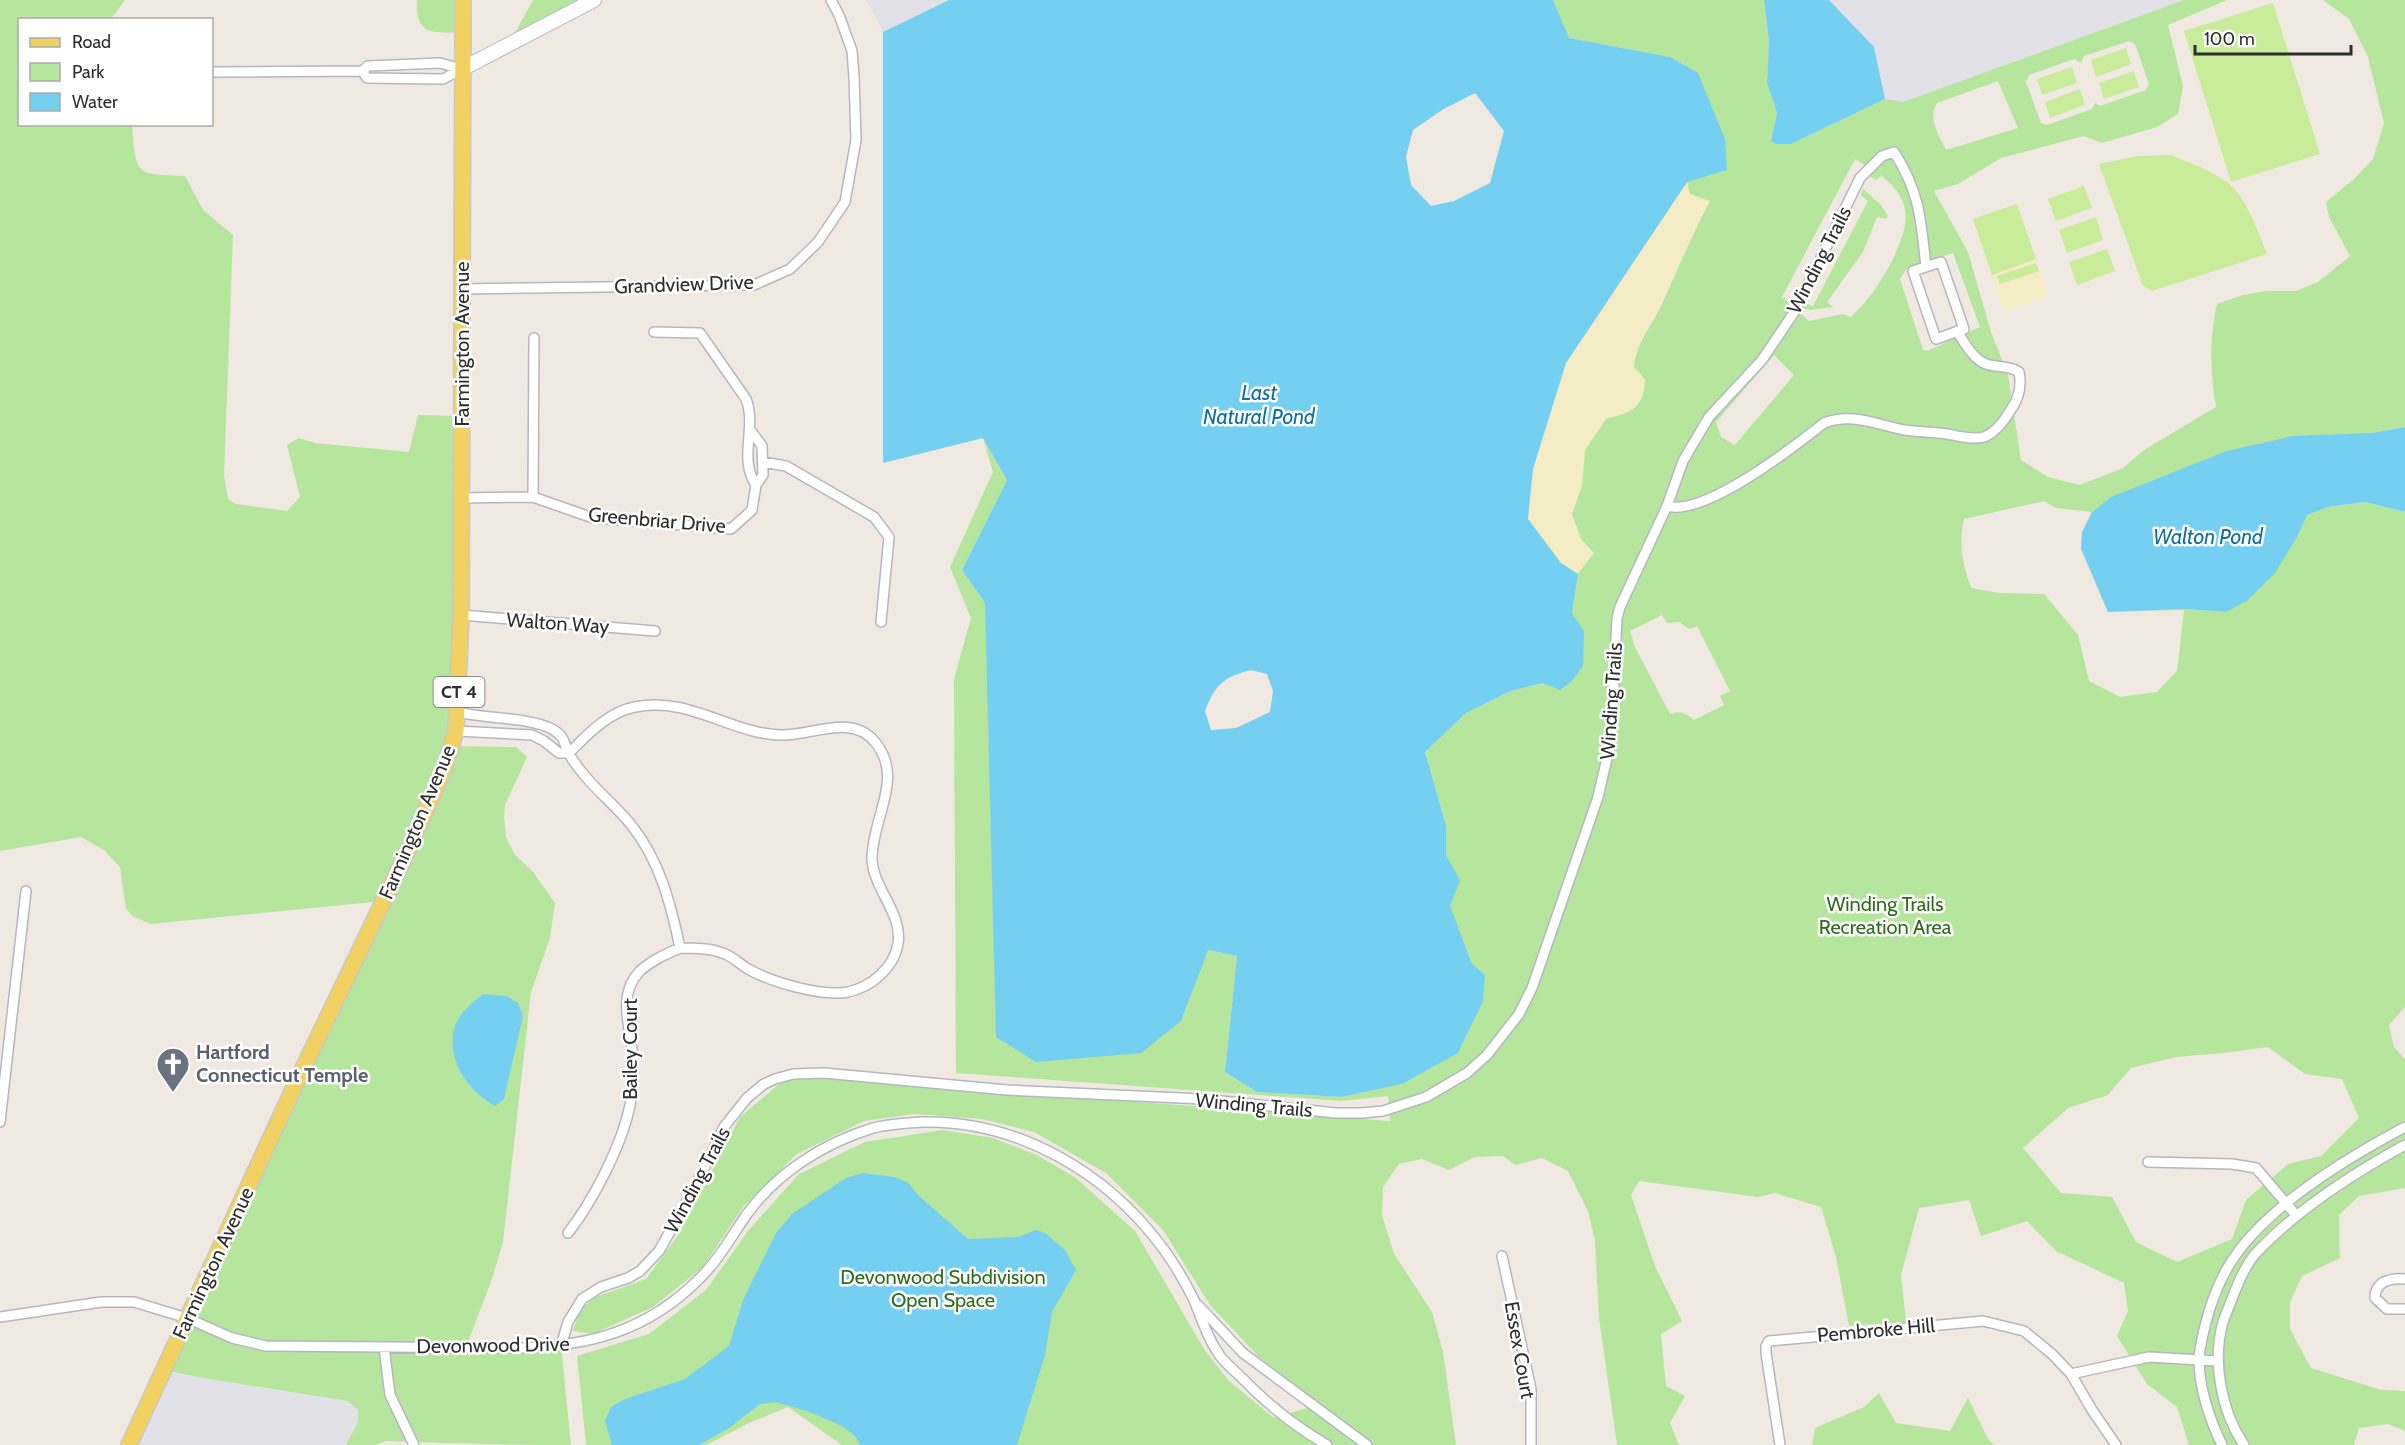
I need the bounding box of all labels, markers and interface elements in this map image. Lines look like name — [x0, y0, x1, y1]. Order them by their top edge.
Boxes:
legend — [18, 18, 213, 126]
scale bar — [2195, 18, 2351, 56]
text: 100 m — [2204, 28, 2255, 50]
text: Road — [72, 31, 111, 53]
text: Park — [72, 61, 105, 83]
text: Water — [72, 91, 118, 113]
street label: Winding Trails — [1782, 202, 1856, 318]
street label: Farmington Avenue — [450, 262, 474, 426]
street label: Grandview Drive — [614, 270, 754, 298]
water label: Last Natural Pond — [1203, 380, 1316, 429]
street label: Greenbriar Drive — [587, 502, 727, 538]
water label: Walton Pond — [2153, 524, 2264, 549]
street label: Walton Way — [506, 607, 610, 639]
street label: Winding Trails — [1595, 642, 1627, 760]
road number: CT 4 — [434, 677, 484, 707]
street label: Farmington Avenue — [374, 741, 460, 903]
park label: Winding Trails Recreation Area — [1819, 892, 1952, 939]
street label: Bailey Court — [618, 998, 642, 1100]
place label: Hartford Connecticut Temple — [196, 1040, 368, 1087]
church icon: Hartford Connecticut Temple — [155, 1046, 191, 1093]
street label: Winding Trails — [1195, 1088, 1313, 1122]
street label: Winding Trails — [659, 1123, 735, 1237]
street label: Farmington Avenue — [167, 1183, 259, 1343]
park label: Devonwood Subdivision Open Space — [840, 1265, 1046, 1312]
street label: Essex Court — [1500, 1300, 1540, 1401]
street label: Pembroke Hill — [1816, 1313, 1936, 1347]
street label: Devonwood Drive — [416, 1332, 570, 1358]

